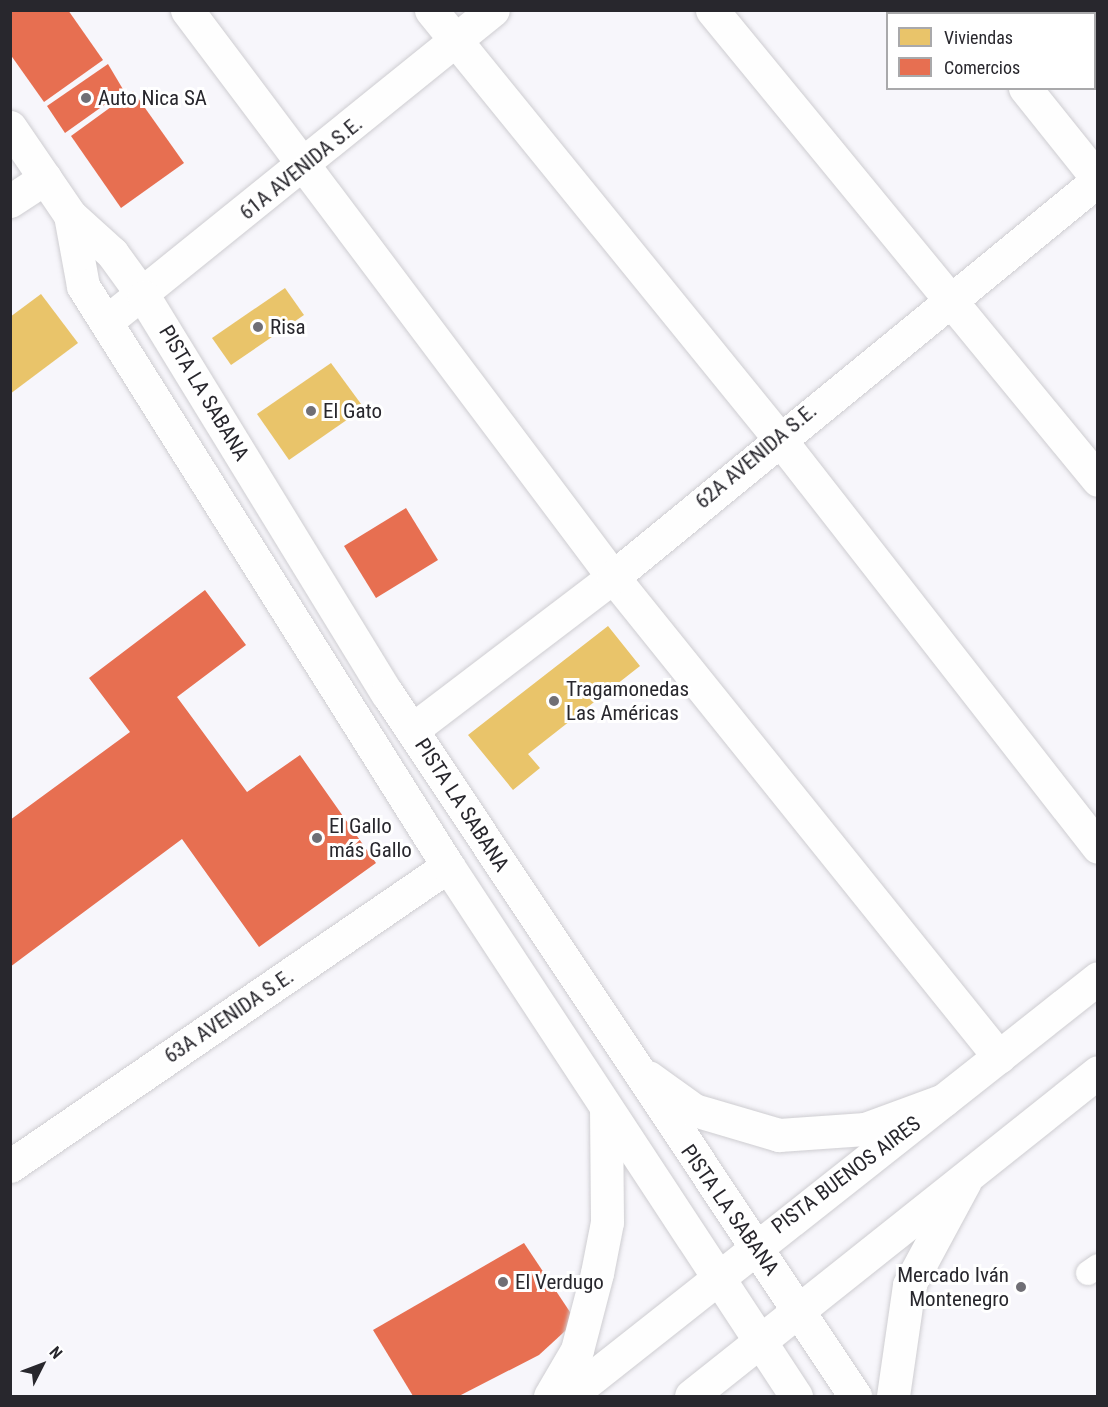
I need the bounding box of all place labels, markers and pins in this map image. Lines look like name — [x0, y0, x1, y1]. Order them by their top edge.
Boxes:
place label: Auto Nica SA — [98, 85, 207, 111]
marker: Auto Nica SA — [79, 91, 93, 105]
place label: Risa — [270, 314, 306, 340]
marker: Risa — [251, 320, 265, 334]
place label: El Gato — [323, 398, 382, 424]
marker: El Gato — [304, 404, 318, 418]
place label: Tragamonedas Las Américas — [566, 676, 689, 726]
marker: Tragamonedas Las Américas — [547, 694, 561, 708]
place label: El Gallo más Gallo — [329, 813, 412, 863]
marker: El Gallo más Gallo — [310, 831, 324, 845]
place label: Mercado Iván Montenegro — [897, 1262, 1009, 1312]
place label: El Verdugo — [515, 1269, 604, 1295]
marker: El Verdugo — [496, 1275, 510, 1289]
marker: Mercado Iván Montenegro — [1014, 1280, 1028, 1294]

